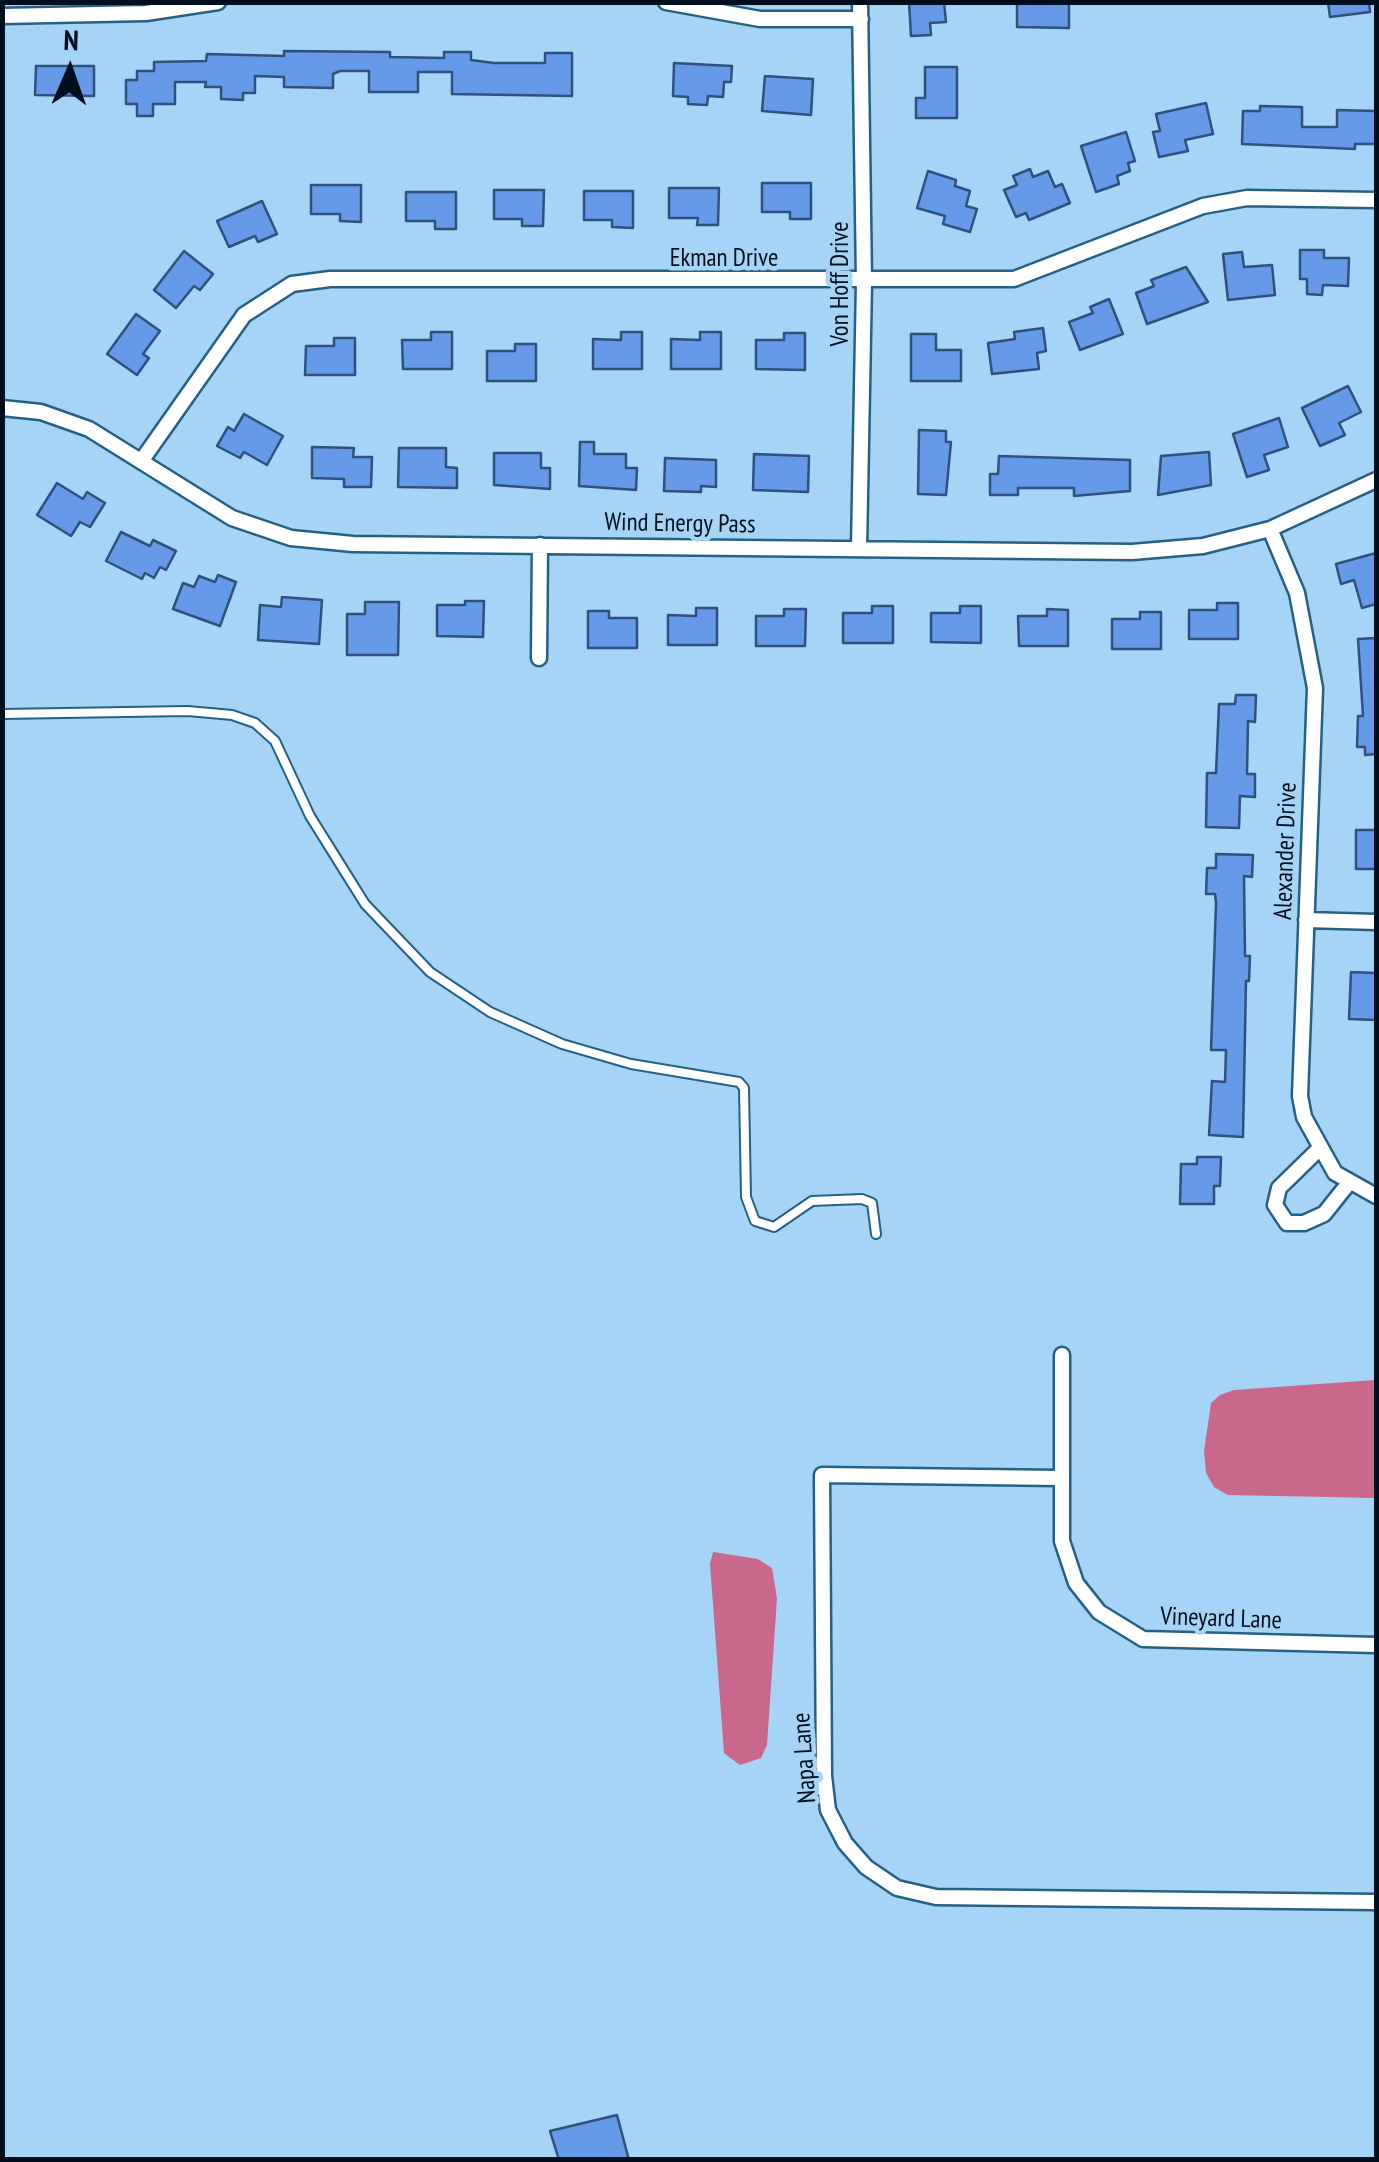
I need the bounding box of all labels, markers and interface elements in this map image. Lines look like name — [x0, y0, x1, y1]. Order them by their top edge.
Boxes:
north arrow — [20, 20, 120, 120]
text: N — [63, 21, 79, 58]
street label: Von Hoff Drive — [826, 222, 856, 346]
street label: Ekman Drive — [670, 244, 778, 274]
street label: Wind Energy Pass — [604, 508, 756, 540]
street label: Alexander Drive — [1269, 782, 1303, 920]
street label: Vineyard Lane — [1160, 1602, 1282, 1636]
street label: Napa Lane — [787, 1712, 823, 1804]

